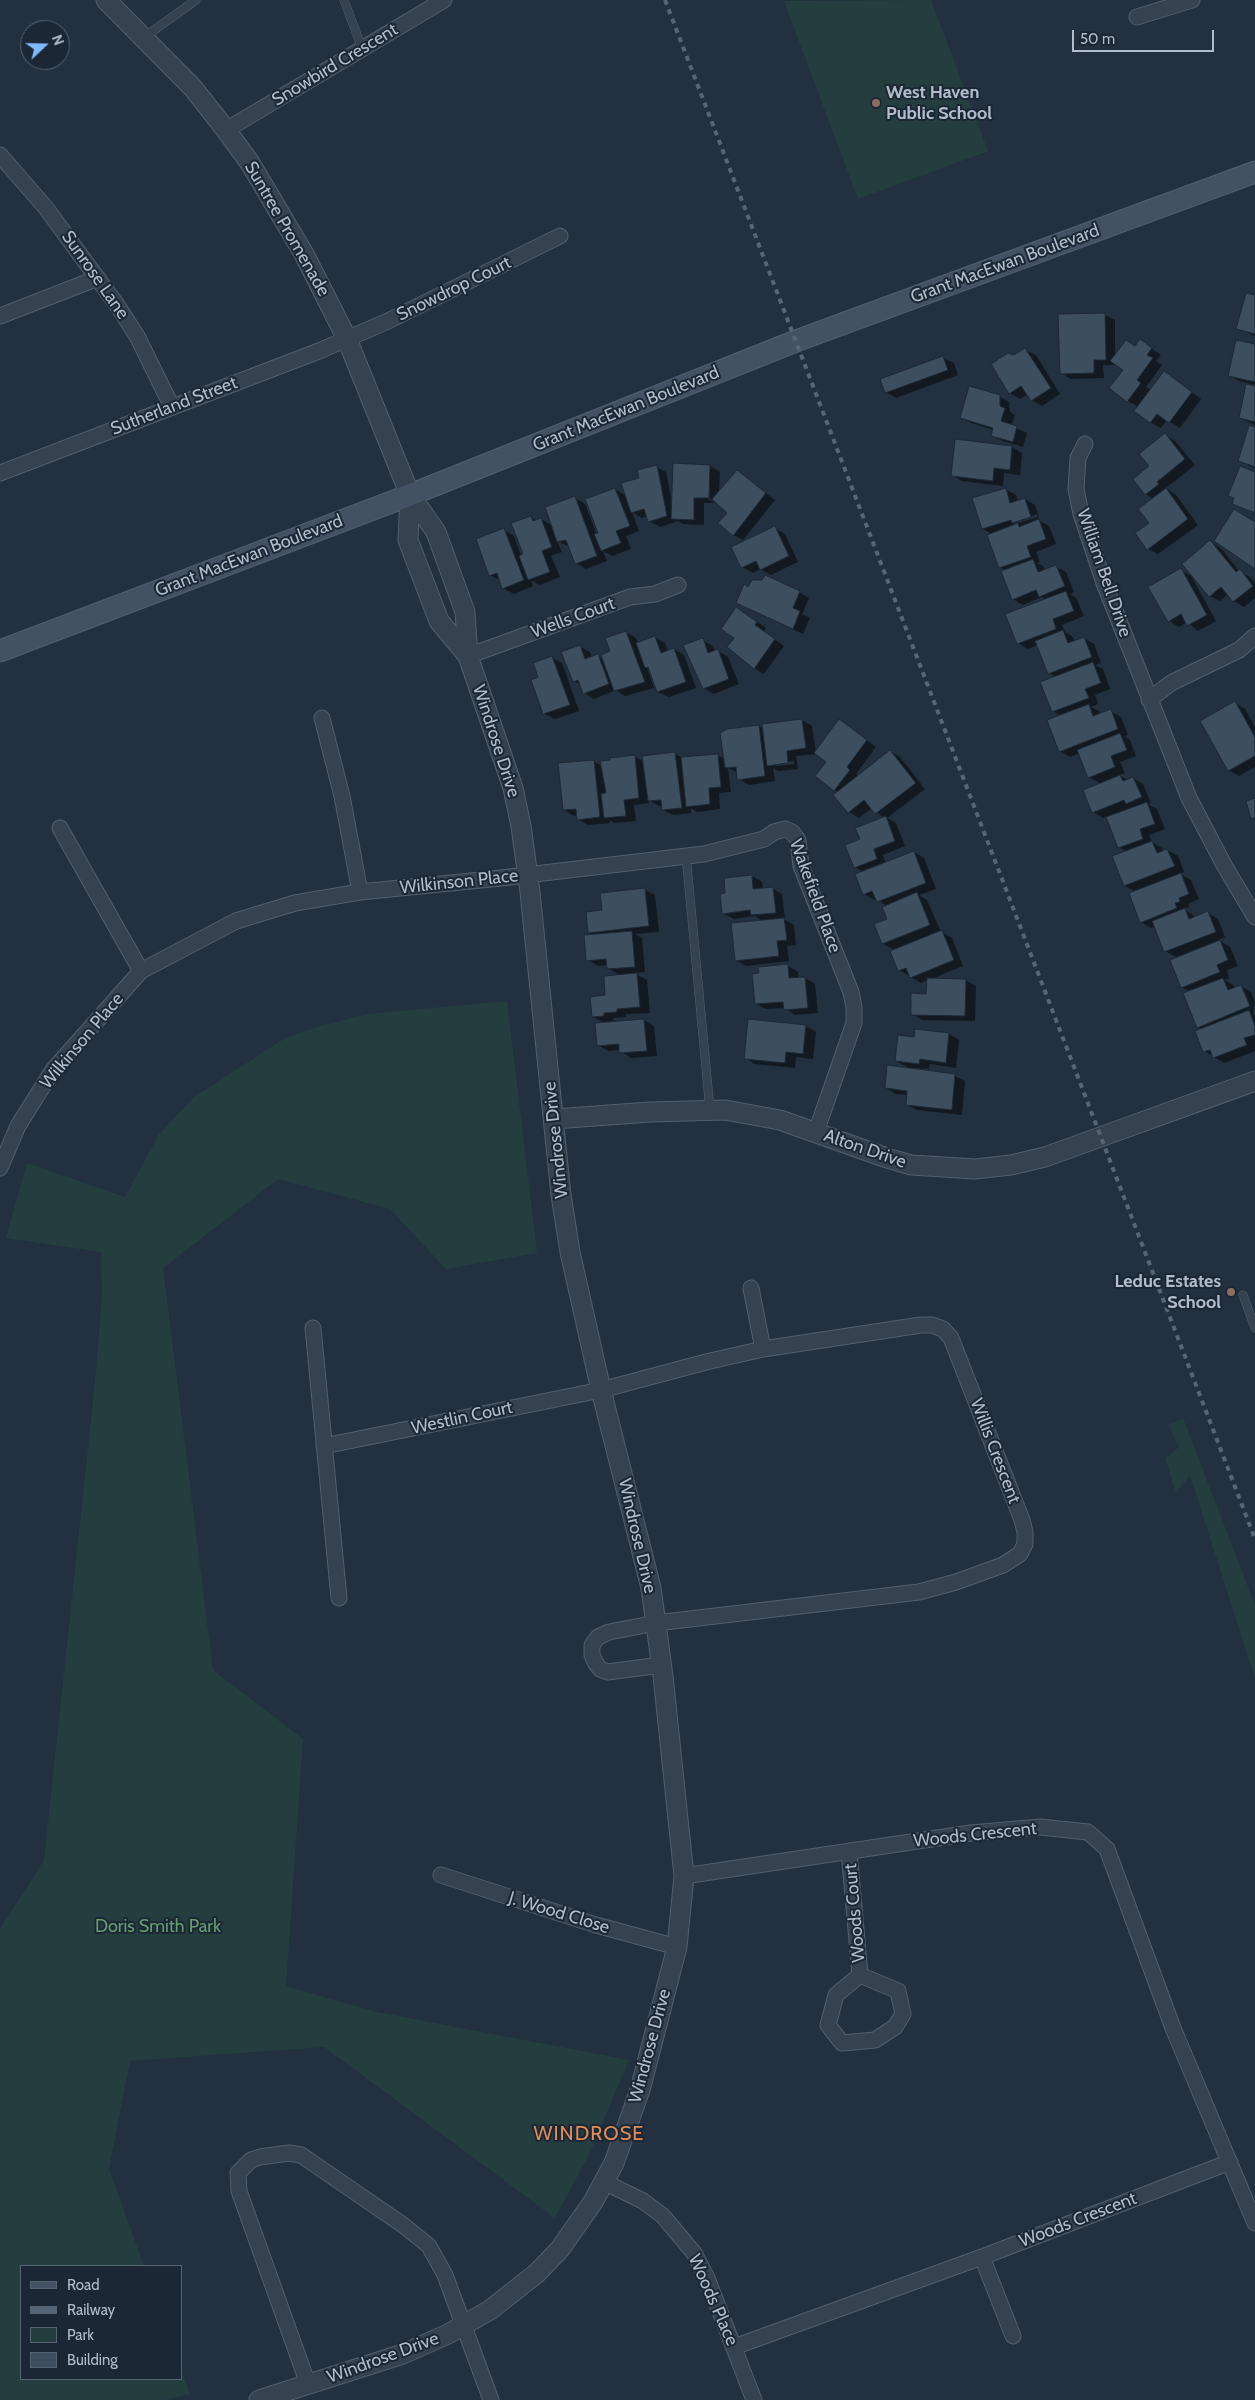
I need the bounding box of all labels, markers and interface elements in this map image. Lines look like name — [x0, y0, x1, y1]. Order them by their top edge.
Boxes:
street label: Snowbird Crescent — [268, 19, 402, 111]
north arrow — [20, 20, 70, 70]
scale bar — [1075, 20, 1218, 52]
text: 50 m — [1080, 30, 1115, 48]
text: N — [48, 32, 68, 48]
place label: West Haven Public School — [886, 82, 992, 125]
marker: West Haven Public School — [870, 97, 882, 109]
street label: Suntree Promenade — [240, 158, 334, 300]
street label: Grant MacEwan Boulevard — [908, 220, 1102, 308]
street label: Sunrose Lane — [57, 227, 133, 323]
street label: Snowdrop Court — [393, 252, 515, 326]
street label: Grant MacEwan Boulevard — [530, 362, 722, 456]
street label: Sutherland Street — [108, 372, 240, 440]
street label: William Bell Drive — [1072, 506, 1136, 640]
street label: Grant MacEwan Boulevard — [152, 510, 346, 602]
street label: Wells Court — [528, 593, 618, 643]
street label: Windrose Drive — [468, 682, 524, 800]
street label: Wakefield Place — [784, 836, 846, 956]
street label: Wilkinson Place — [399, 865, 519, 899]
street label: Wilkinson Place — [36, 989, 128, 1093]
street label: Windrose Drive — [539, 1081, 573, 1199]
street label: Alton Drive — [821, 1125, 909, 1173]
place label: Leduc Estates School — [1114, 1271, 1221, 1314]
marker: Leduc Estates School — [1225, 1286, 1237, 1298]
street label: Willis Crescent — [965, 1395, 1025, 1507]
street label: Westlin Court — [409, 1397, 515, 1439]
street label: Windrose Drive — [613, 1476, 661, 1596]
street label: Woods Crescent — [912, 1818, 1038, 1852]
street label: Woods Court — [840, 1862, 870, 1964]
street label: J. Wood Close — [506, 1887, 612, 1939]
park label: Doris Smith Park — [95, 1916, 221, 1938]
street label: Windrose Drive — [624, 1987, 676, 2105]
district label: WINDROSE — [533, 2122, 645, 2146]
street label: Woods Crescent — [1016, 2188, 1140, 2252]
street label: Woods Place — [683, 2251, 743, 2349]
legend — [20, 2265, 182, 2380]
text: Road — [67, 2276, 100, 2294]
text: Railway — [67, 2301, 115, 2319]
text: Park — [67, 2326, 94, 2344]
street label: Windrose Drive — [324, 2328, 442, 2388]
text: Building — [67, 2351, 118, 2369]

